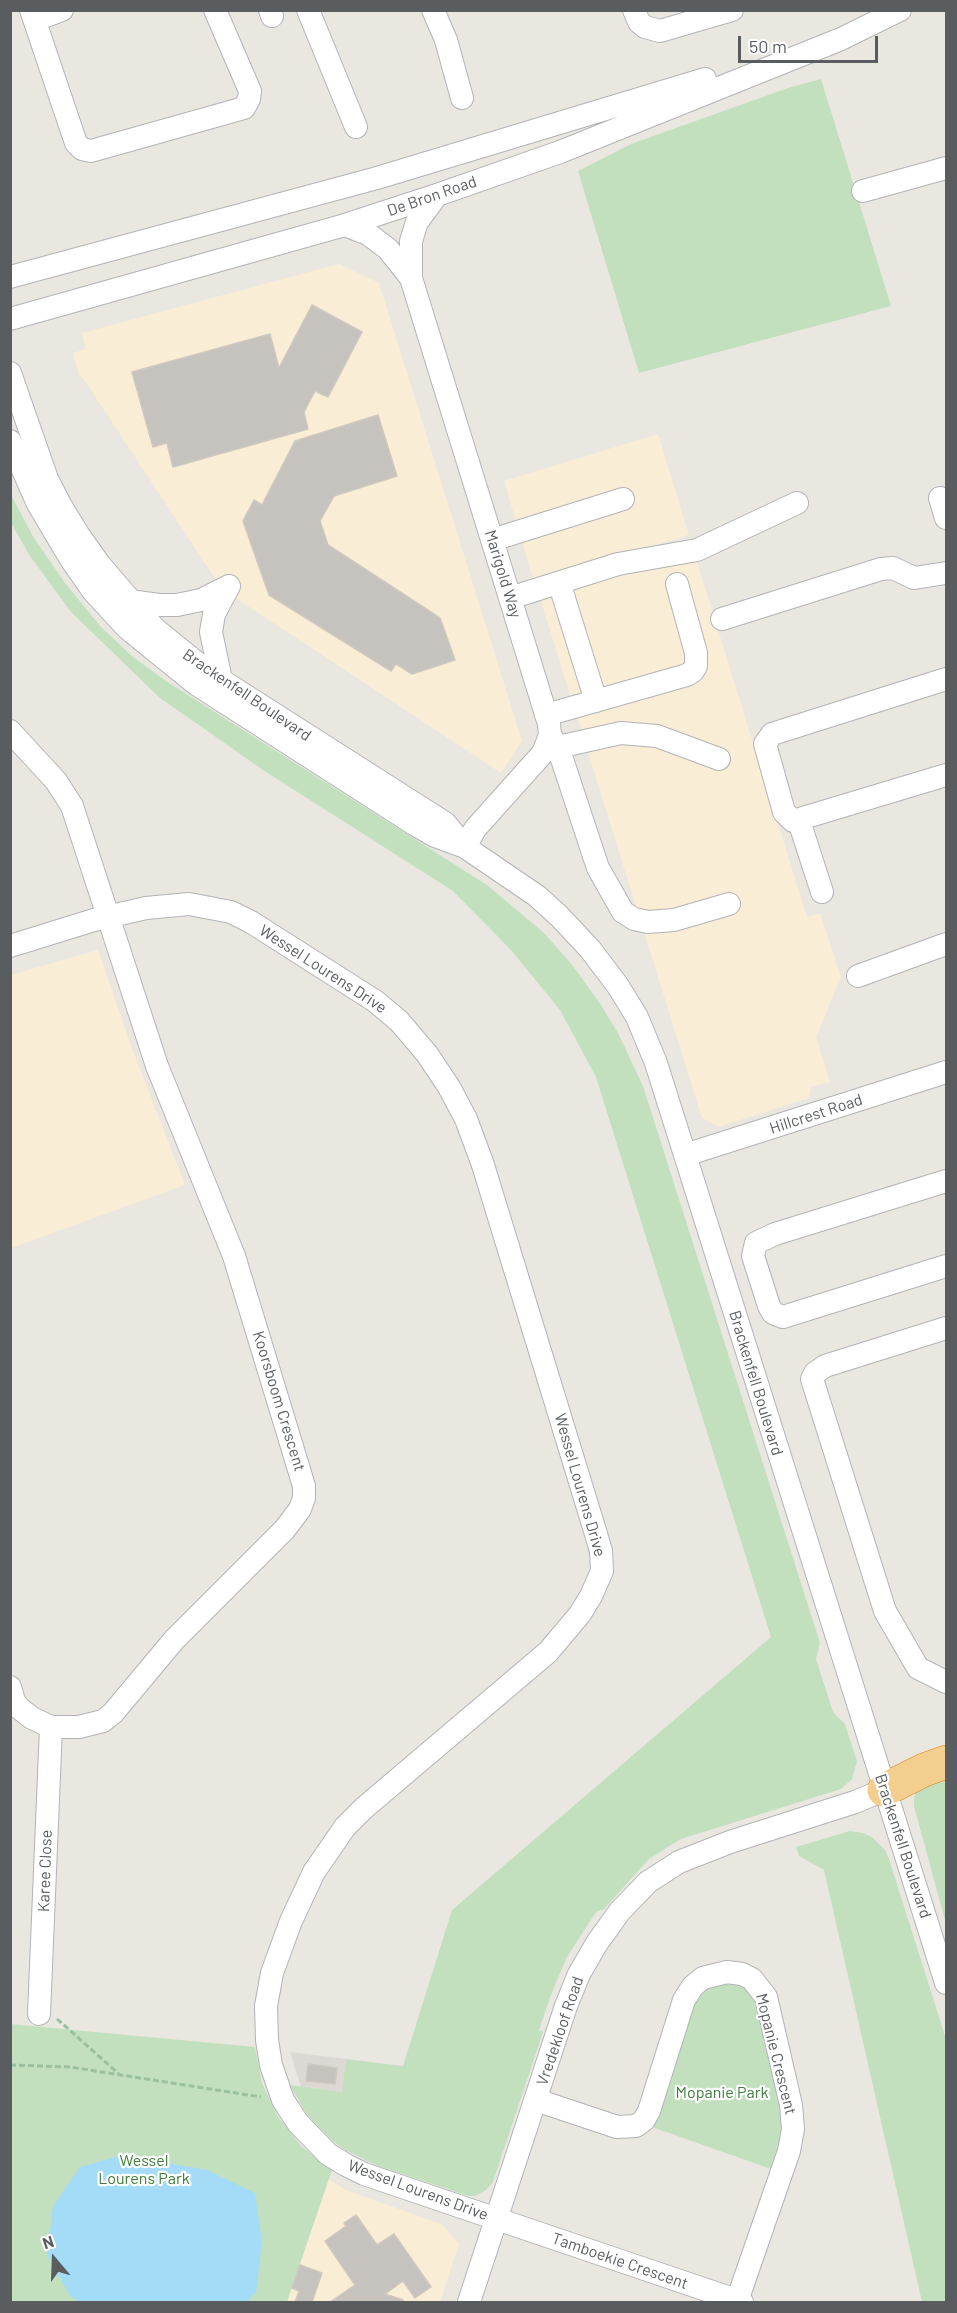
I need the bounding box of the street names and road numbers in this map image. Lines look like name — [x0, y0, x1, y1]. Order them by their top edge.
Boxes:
street label: De Bron Road — [385, 172, 479, 220]
street label: Marigold Way — [480, 528, 526, 620]
street label: Brackenfell Boulevard — [179, 645, 315, 745]
street label: Wessel Lourens Drive — [256, 921, 390, 1017]
street label: Hillcrest Road — [767, 1090, 865, 1138]
street label: Brackenfell Boulevard — [725, 1308, 787, 1458]
street label: Koorsboom Crescent — [249, 1329, 309, 1473]
street label: Wessel Lourens Drive — [550, 1411, 610, 1559]
street label: Brackenfell Boulevard — [871, 1771, 935, 1921]
street label: Karee Close — [34, 1830, 56, 1912]
street label: Vredekloof Road — [532, 1974, 588, 2088]
street label: Mopanie Crescent — [752, 1991, 800, 2117]
street label: Wessel Lourens Drive — [345, 2156, 491, 2224]
street label: Tamboekie Crescent — [549, 2229, 691, 2293]

